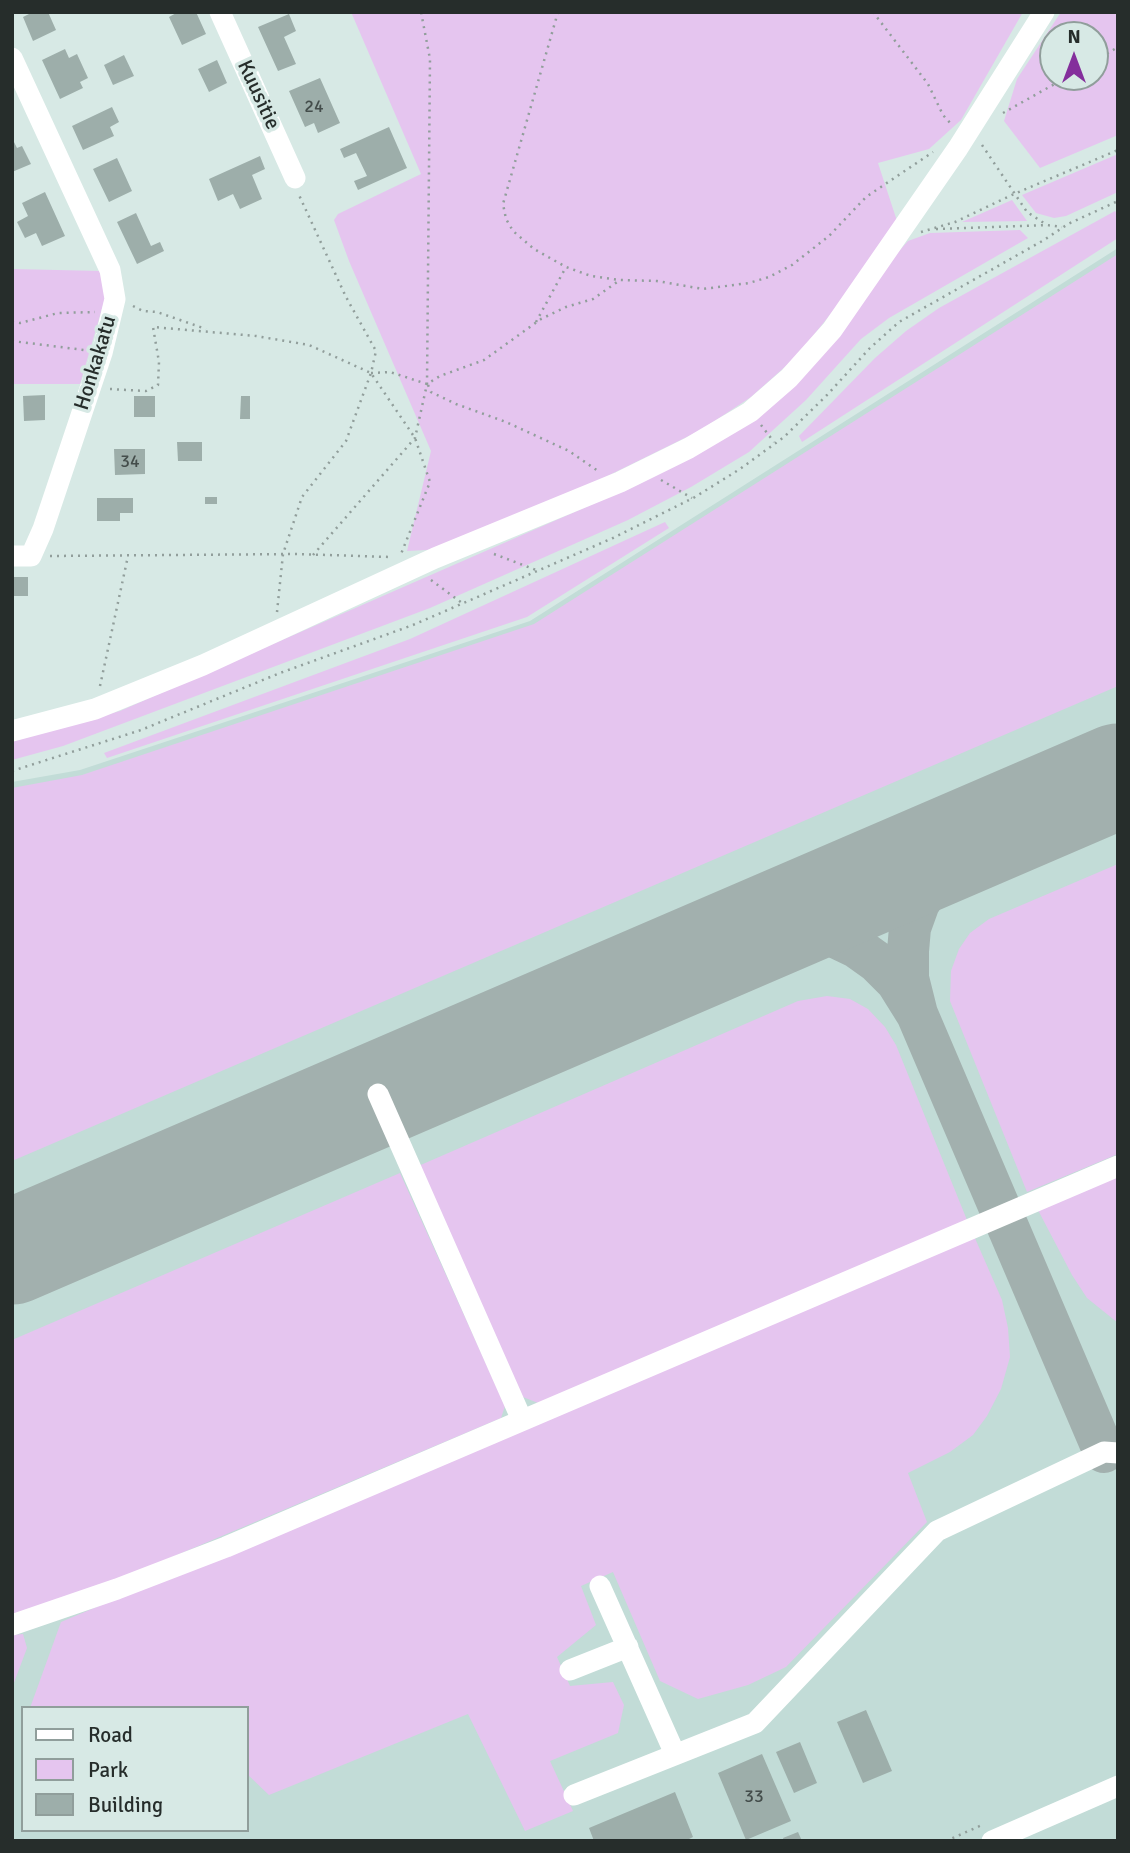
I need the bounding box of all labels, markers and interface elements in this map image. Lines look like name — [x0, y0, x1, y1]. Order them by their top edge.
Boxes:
north arrow — [1039, 21, 1109, 91]
text: N — [1067, 25, 1081, 49]
street label: Kuusitie — [231, 56, 285, 134]
house number: 24 — [304, 96, 324, 118]
street label: Honkakatu — [70, 313, 122, 413]
house number: 34 — [120, 451, 140, 473]
legend — [21, 1706, 248, 1832]
text: Road — [88, 1722, 133, 1748]
text: Park — [88, 1757, 128, 1783]
house number: 33 — [744, 1786, 764, 1808]
text: Building — [88, 1792, 163, 1818]

